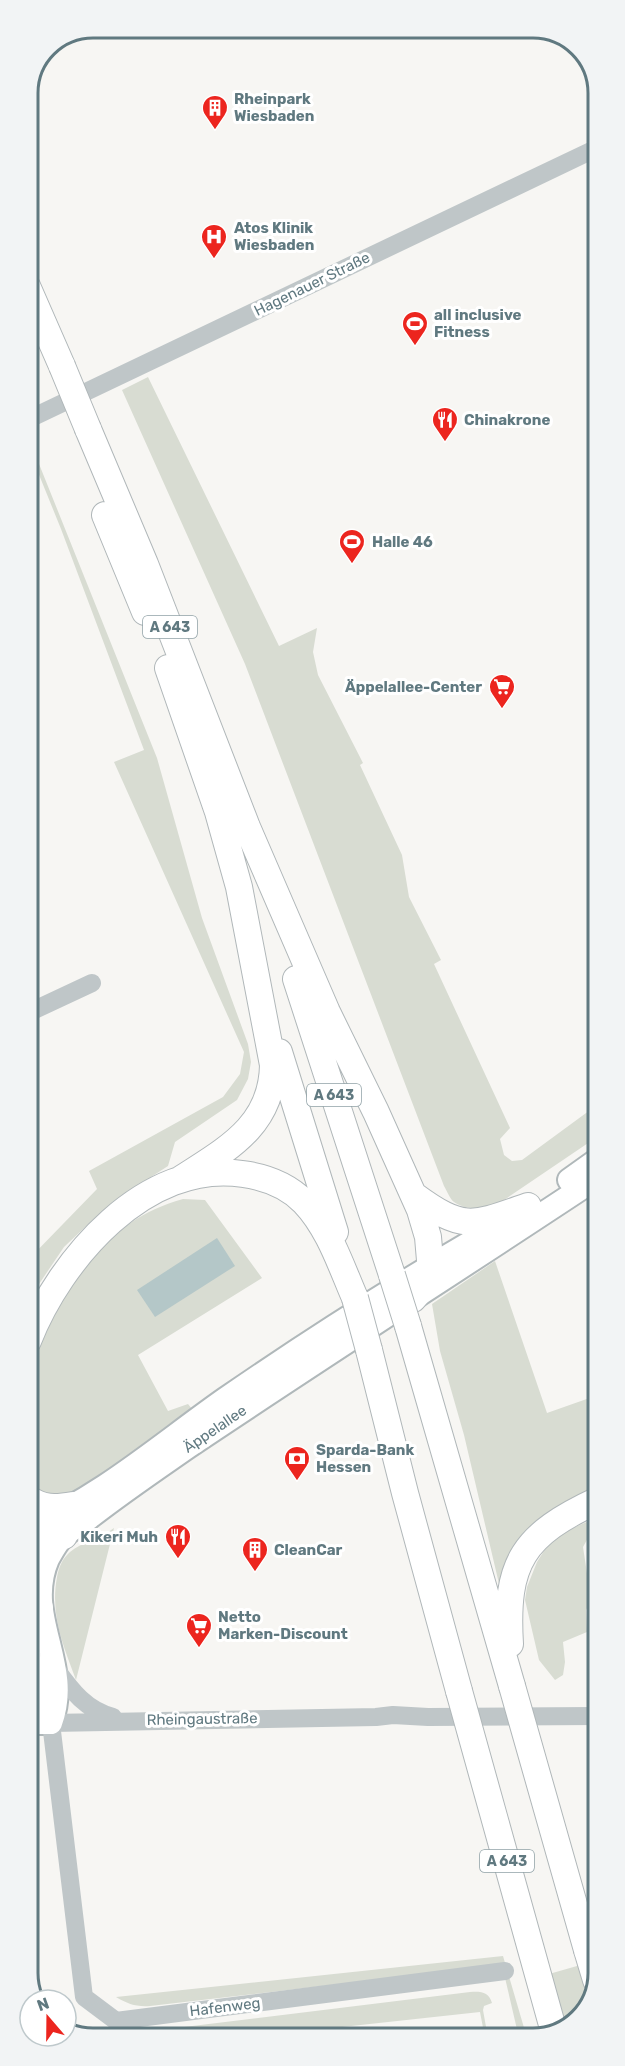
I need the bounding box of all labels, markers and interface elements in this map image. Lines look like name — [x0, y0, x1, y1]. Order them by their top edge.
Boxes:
place label: Rheinpark Wiesbaden — [234, 90, 314, 125]
building icon: Rheinpark Wiesbaden — [200, 93, 230, 131]
place label: Atos Klinik Wiesbaden — [234, 219, 314, 254]
hospital icon: Atos Klinik Wiesbaden — [199, 222, 229, 260]
street label: Hagenauer Straße — [251, 248, 373, 320]
place label: all inclusive Fitness — [434, 306, 522, 341]
sports icon: all inclusive Fitness — [400, 309, 430, 347]
restaurant icon: Chinakrone — [430, 405, 460, 443]
place label: Chinakrone — [464, 411, 550, 429]
sports icon: Halle 46 — [337, 527, 367, 565]
place label: Halle 46 — [372, 533, 433, 551]
road number: A 643 — [143, 616, 197, 638]
supermarket icon: Äppelallee-Center — [487, 672, 517, 710]
place label: Äppelallee-Center — [345, 678, 482, 696]
road number: A 643 — [307, 1084, 361, 1106]
street label: Äppelallee — [180, 1401, 250, 1457]
place label: Sparda-Bank Hessen — [316, 1441, 414, 1476]
bank icon: Sparda-Bank Hessen — [282, 1444, 312, 1482]
restaurant icon: Kikeri Muh — [163, 1522, 193, 1560]
place label: Kikeri Muh — [80, 1528, 158, 1546]
building icon: CleanCar — [240, 1535, 270, 1573]
place label: CleanCar — [274, 1541, 343, 1559]
place label: Netto Marken-Discount — [218, 1608, 348, 1643]
supermarket icon: Netto Marken-Discount — [184, 1611, 214, 1649]
street label: Rheingaustraße — [146, 1709, 258, 1729]
road number: A 643 — [480, 1850, 534, 1872]
north arrow — [18, 1988, 78, 2048]
text: N — [34, 1993, 52, 2015]
street label: Hafenweg — [189, 1994, 261, 2020]

